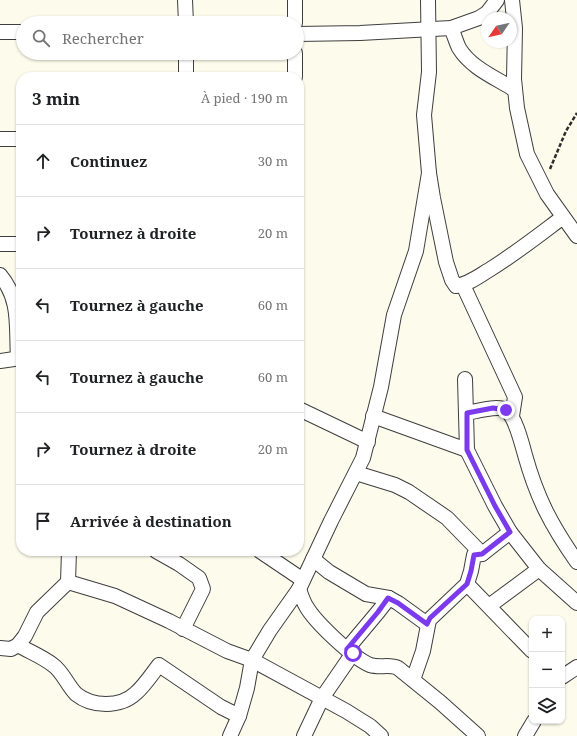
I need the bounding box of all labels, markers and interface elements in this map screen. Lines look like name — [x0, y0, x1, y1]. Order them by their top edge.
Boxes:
north arrow — [481, 12, 517, 48]
search box — [16, 16, 304, 60]
icon: search — [30, 27, 52, 49]
text: Rechercher — [62, 28, 144, 48]
text: 3 min — [32, 87, 80, 110]
text: À pied · 190 m — [201, 89, 288, 107]
icon: ahead — [32, 150, 54, 172]
text: Continuez — [70, 151, 147, 171]
text: 30 m — [258, 152, 288, 170]
icon: right — [32, 222, 54, 244]
text: Tournez à droite — [70, 223, 196, 243]
text: 20 m — [258, 224, 288, 242]
icon: left — [32, 294, 54, 316]
text: Tournez à gauche — [70, 295, 204, 315]
text: 60 m — [258, 296, 288, 314]
icon: left — [32, 366, 54, 388]
text: Tournez à gauche — [70, 367, 204, 387]
text: 60 m — [258, 368, 288, 386]
route end — [497, 401, 515, 419]
icon: right — [32, 438, 54, 460]
text: Tournez à droite — [70, 439, 196, 459]
text: 20 m — [258, 440, 288, 458]
icon: arrive — [32, 510, 54, 532]
text: Arrivée à destination — [70, 511, 232, 531]
map controls — [529, 616, 565, 724]
button: + — [529, 616, 565, 652]
route start — [344, 644, 362, 662]
button: − — [529, 652, 565, 688]
button: layers — [529, 688, 565, 724]

